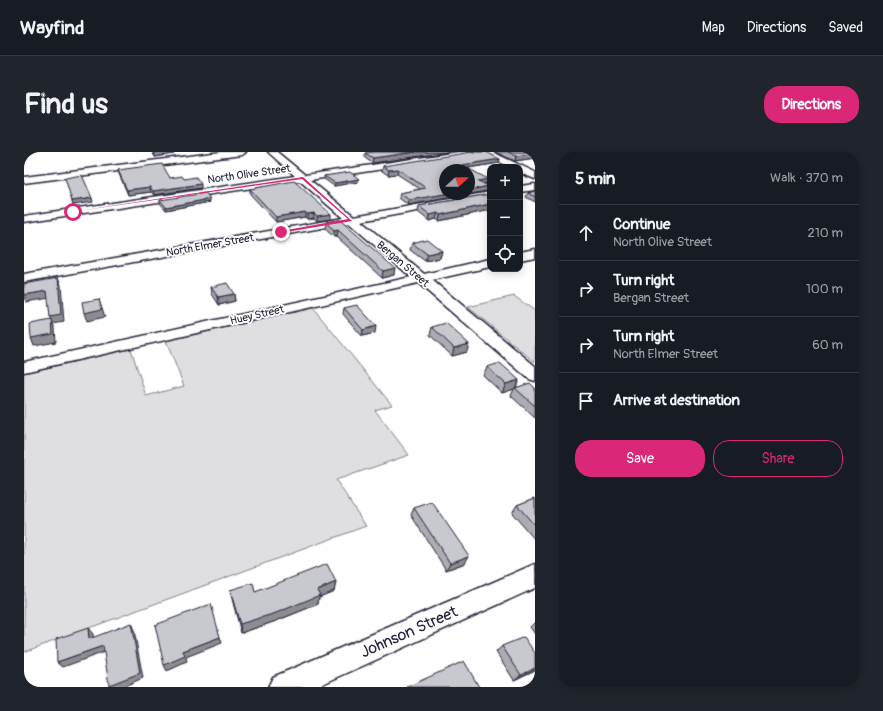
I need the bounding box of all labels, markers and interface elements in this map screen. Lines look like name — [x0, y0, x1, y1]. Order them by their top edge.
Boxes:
text: Wayfind — [20, 16, 84, 40]
text: Map — [702, 19, 725, 36]
text: Directions — [747, 19, 806, 36]
text: Saved — [828, 19, 863, 36]
button: Directions — [764, 86, 859, 123]
text: Find us — [24, 87, 108, 122]
street label: North Olive Street — [207, 162, 292, 186]
north arrow — [439, 164, 475, 200]
map controls — [487, 164, 523, 272]
button: + — [487, 164, 523, 200]
text: 5 min — [575, 168, 615, 189]
text: Walk · 370 m — [770, 170, 843, 186]
button: − — [487, 200, 523, 236]
route start — [64, 203, 82, 221]
text: Continue — [613, 215, 671, 234]
icon: ahead — [575, 222, 597, 244]
route end — [272, 223, 290, 241]
text: 210 m — [807, 225, 843, 241]
street label: North Elmer Street — [165, 231, 255, 259]
text: North Olive Street — [613, 234, 712, 250]
button: locate — [487, 236, 523, 272]
street label: Bergan Street — [374, 238, 432, 290]
text: Turn right — [613, 271, 674, 290]
icon: right — [575, 278, 597, 300]
text: 100 m — [806, 281, 843, 297]
text: Bergan Street — [613, 290, 689, 306]
street label: Huey Street — [229, 302, 286, 328]
text: Turn right — [613, 327, 674, 346]
icon: right — [575, 334, 597, 356]
text: 60 m — [812, 337, 843, 353]
text: North Elmer Street — [613, 346, 718, 362]
icon: arrive — [575, 390, 597, 412]
text: Arrive at destination — [613, 391, 740, 410]
button: Save — [575, 440, 705, 477]
button: Share — [713, 440, 843, 477]
street label: Johnson Street — [357, 601, 461, 662]

